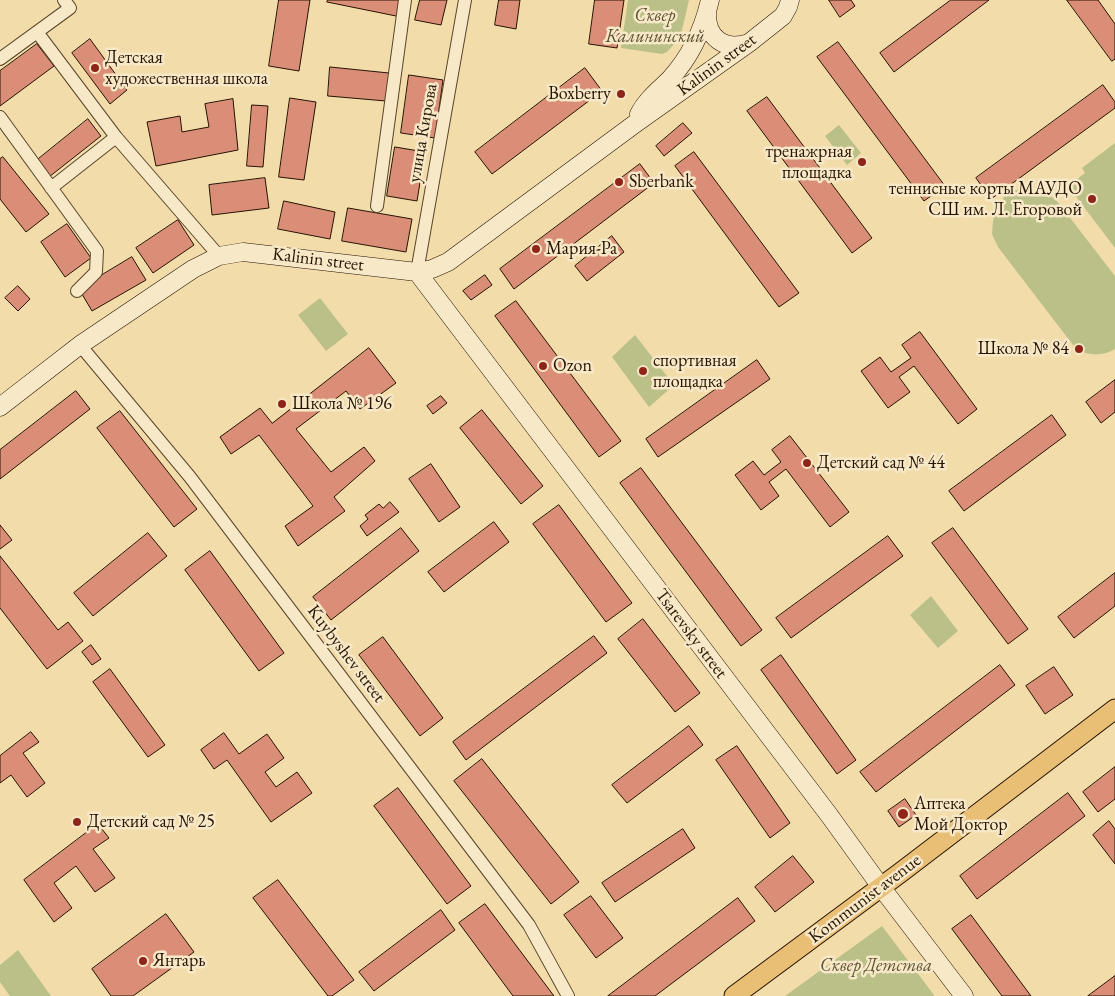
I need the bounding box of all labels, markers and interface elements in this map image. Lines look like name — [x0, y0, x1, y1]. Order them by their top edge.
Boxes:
park label: Сквер Калининский — [606, 5, 704, 48]
street label: Kalinin street — [673, 29, 761, 101]
place label: Детская художественная школа — [105, 47, 268, 90]
marker: Детская художественная школа — [89, 62, 101, 74]
street label: улица Кирова — [404, 82, 442, 184]
place label: Boxberry — [548, 83, 611, 105]
marker: Boxberry — [615, 88, 627, 100]
place label: тренажрная площадка — [765, 141, 852, 183]
marker: тренажрная площадка — [856, 156, 868, 168]
place label: Sberbank — [629, 171, 694, 193]
marker: Sberbank — [613, 176, 625, 188]
place label: теннисные корты МАУДО СШ им. Л. Егоровой — [889, 178, 1082, 220]
marker: теннисные корты МАУДО СШ им. Л. Егоровой — [1086, 193, 1098, 205]
place label: Мария-Ра — [546, 238, 617, 260]
marker: Мария-Ра — [530, 243, 542, 255]
street label: Kalinin street — [271, 244, 365, 276]
place label: Школа № 84 — [978, 338, 1069, 360]
marker: Школа № 84 — [1073, 343, 1085, 355]
place label: спортивная площадка — [653, 350, 736, 392]
place label: Ozon — [553, 355, 592, 377]
marker: Ozon — [537, 360, 549, 372]
marker: спортивная площадка — [637, 365, 649, 377]
place label: Школа № 196 — [292, 393, 392, 415]
marker: Школа № 196 — [276, 398, 288, 410]
place label: Детский сад № 44 — [817, 452, 945, 474]
marker: Детский сад № 44 — [801, 457, 813, 469]
street label: Tsarevsky street — [650, 585, 732, 683]
street label: Kuybyshev street — [302, 601, 390, 707]
place label: Аптека Мой Доктор — [914, 793, 1008, 836]
marker: Аптека Мой Доктор — [896, 807, 910, 821]
place label: Детский сад № 25 — [87, 811, 215, 833]
marker: Детский сад № 25 — [71, 816, 83, 828]
street label: Kommunist avenue — [805, 850, 925, 948]
place label: Янтарь — [153, 950, 206, 972]
marker: Янтарь — [137, 955, 149, 967]
park label: Сквер Детства — [820, 955, 932, 977]

